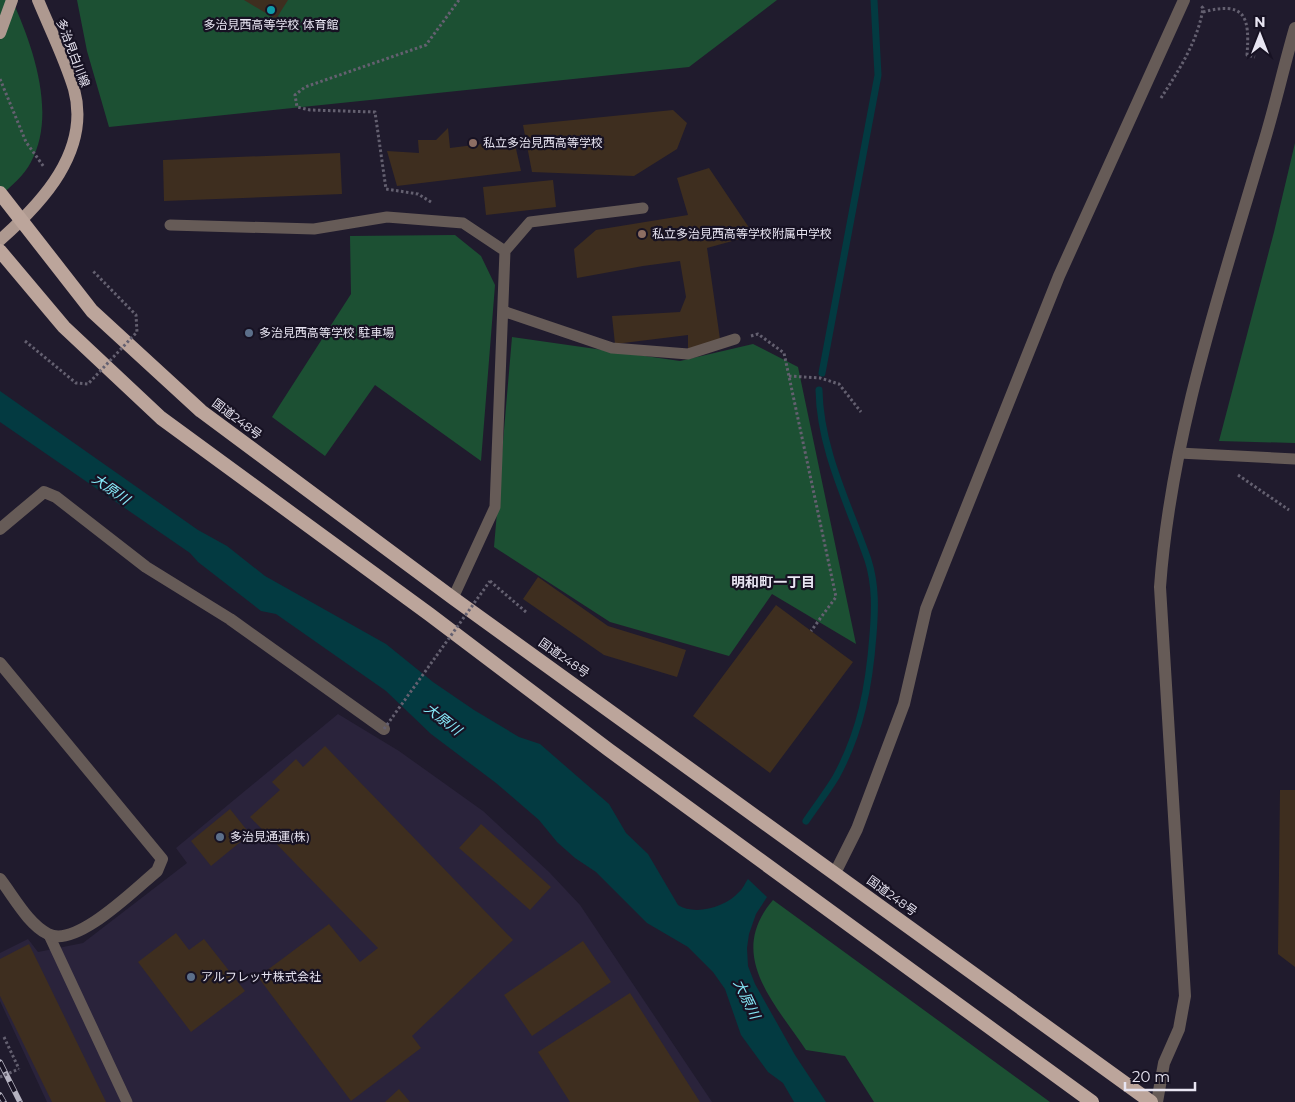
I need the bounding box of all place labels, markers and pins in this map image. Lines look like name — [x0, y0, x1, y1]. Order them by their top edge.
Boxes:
marker: 多治見西高等学校 体育館 — [265, 4, 277, 16]
place label: 多治見西高等学校 体育館 — [203, 17, 339, 32]
place label: 私立多治見西高等学校 — [483, 135, 603, 150]
marker: 私立多治見西高等学校 — [467, 137, 479, 149]
place label: 私立多治見西高等学校附属中学校 — [652, 226, 832, 241]
marker: 私立多治見西高等学校附属中学校 — [636, 228, 648, 240]
place label: 多治見西高等学校 駐車場 — [259, 325, 394, 340]
marker: 多治見西高等学校 駐車場 — [243, 327, 255, 339]
place label: 多治見通運(株) — [230, 829, 310, 844]
marker: 多治見通運(株) — [214, 831, 226, 843]
place label: アルフレッサ株式会社 — [201, 969, 321, 984]
marker: アルフレッサ株式会社 — [185, 971, 197, 983]

